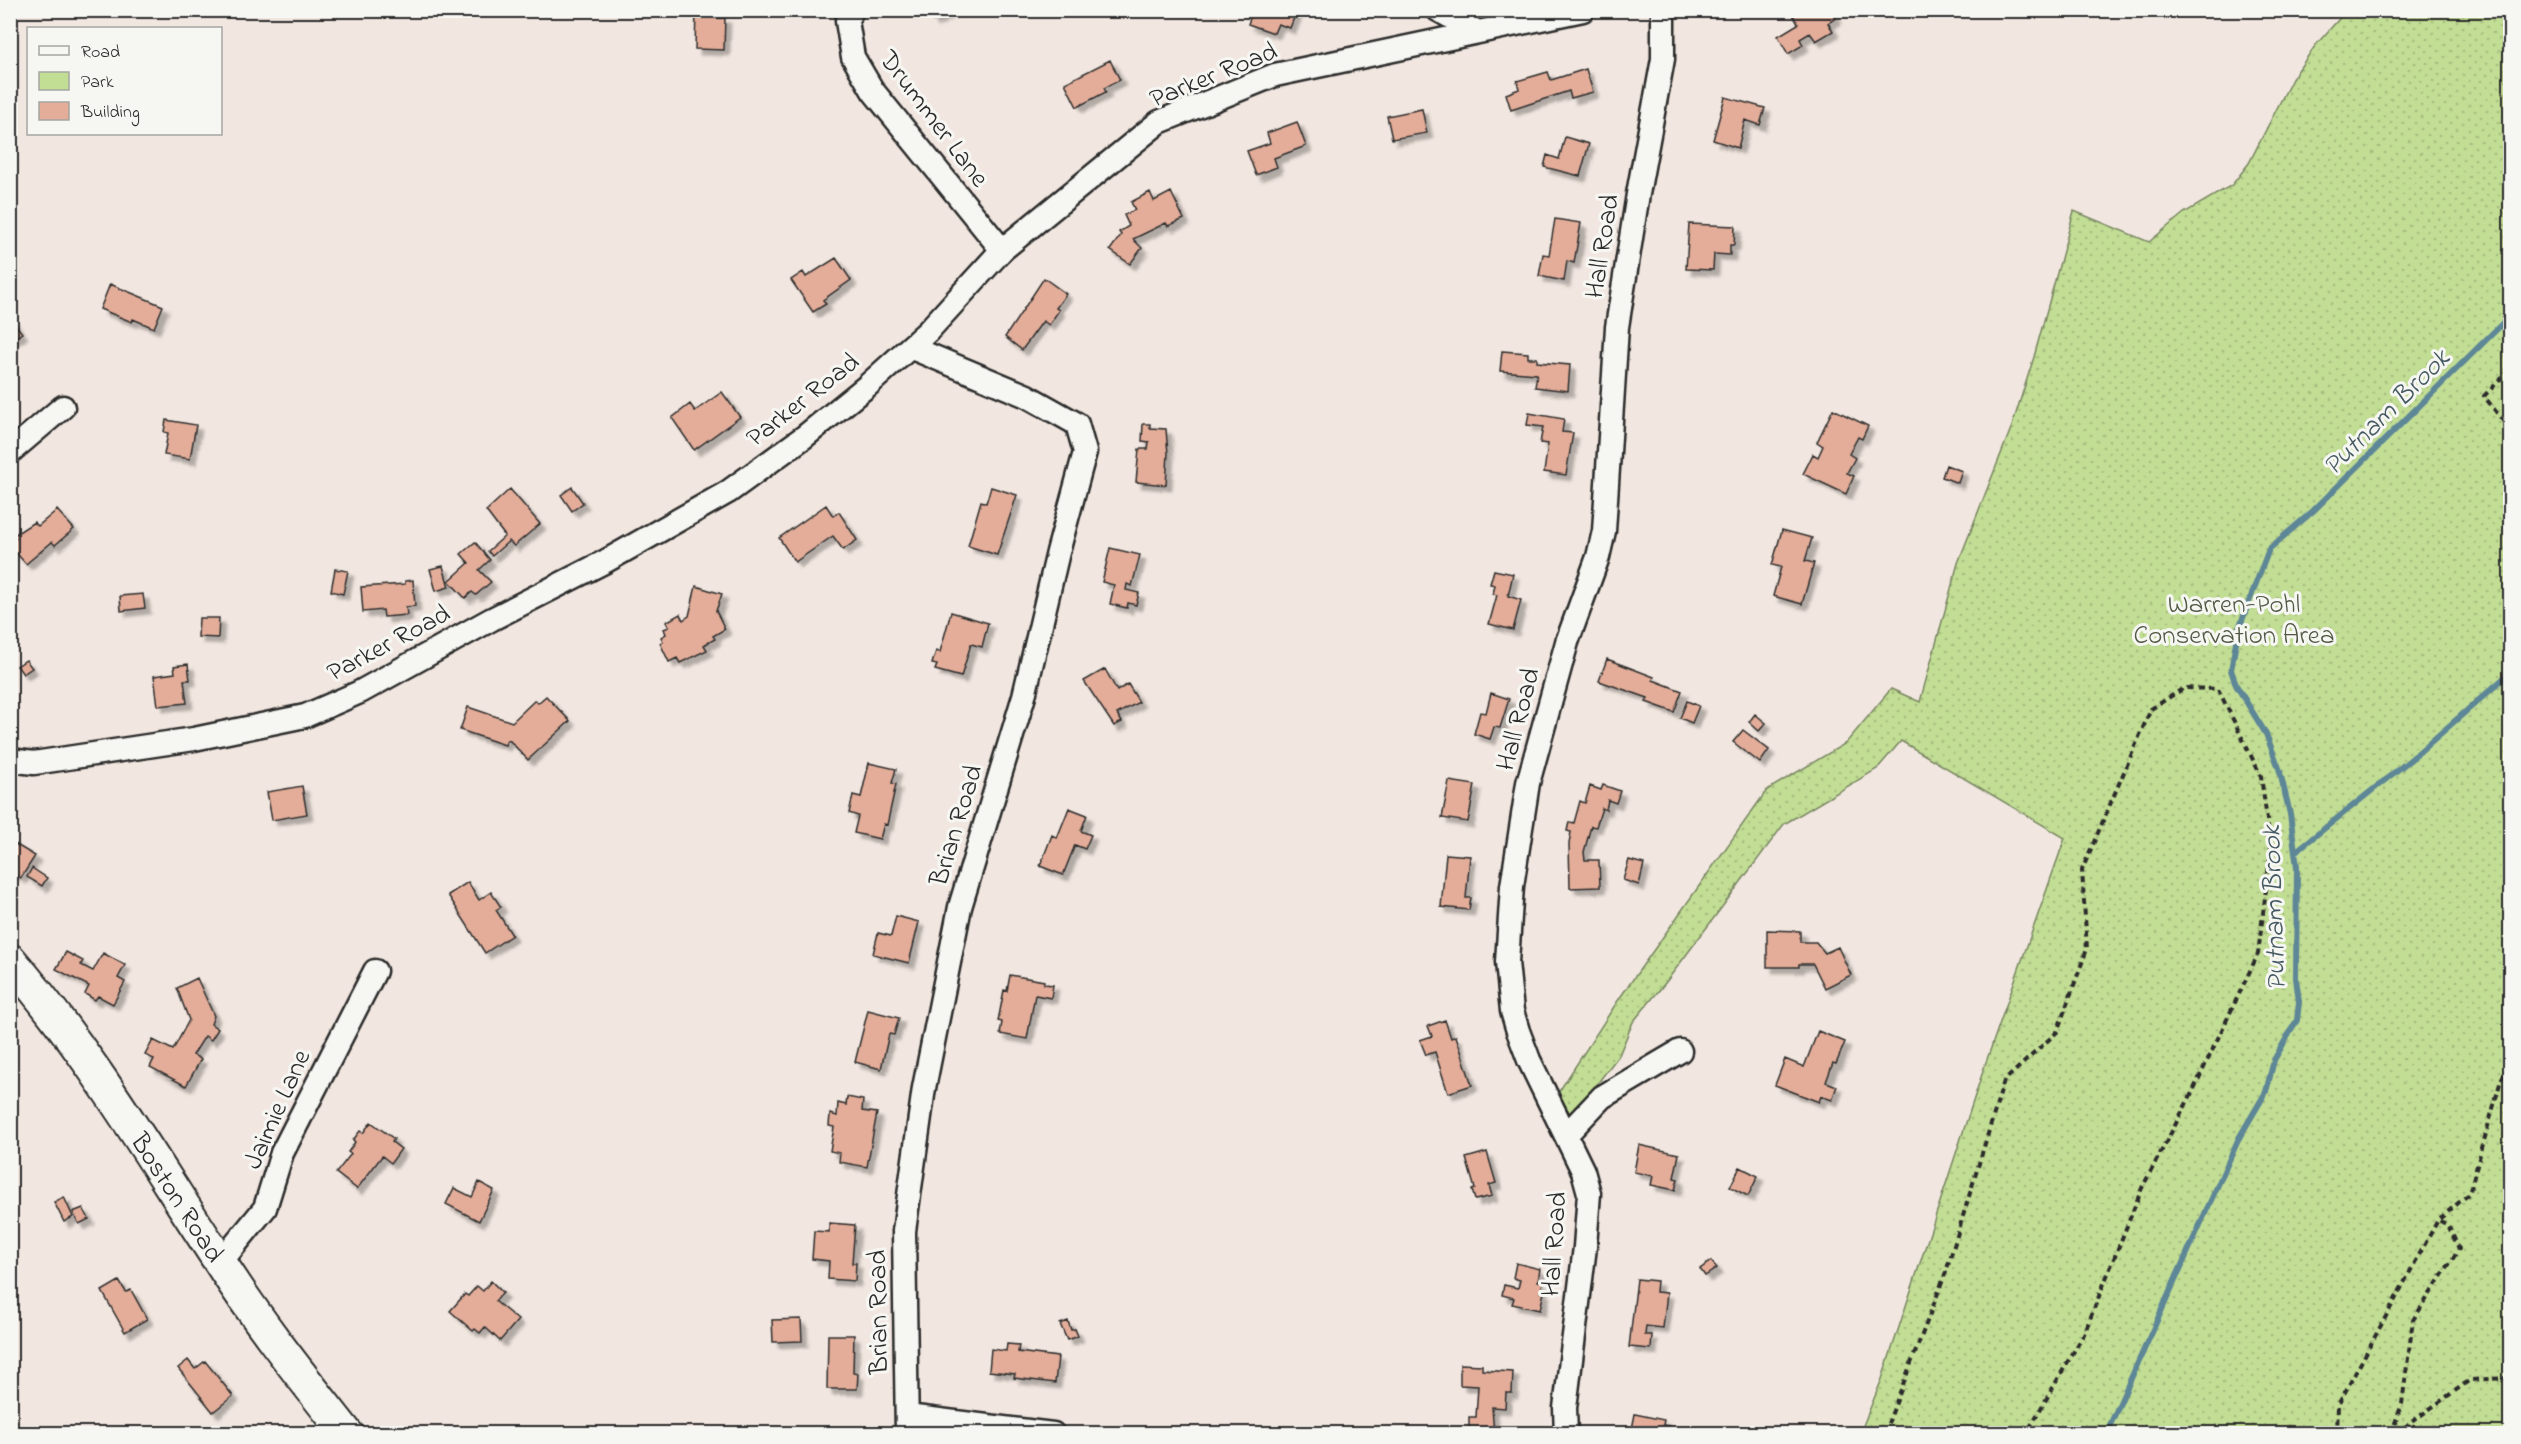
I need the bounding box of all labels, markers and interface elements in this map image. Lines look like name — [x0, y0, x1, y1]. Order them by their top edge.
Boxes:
legend — [27, 27, 222, 135]
street label: Parker Road — [1144, 33, 1284, 120]
text: Road — [81, 40, 120, 66]
street label: Drummer Lane — [868, 42, 998, 197]
text: Park — [81, 70, 114, 96]
text: Building — [80, 100, 140, 127]
street label: Hall Road — [1576, 192, 1631, 301]
water label: Putnam Brook — [2314, 339, 2462, 487]
street label: Parker Road — [738, 344, 869, 458]
park label: Warren-Pohl Conservation Area — [2133, 586, 2335, 656]
street label: Parker Road — [321, 595, 458, 693]
street label: Hall Road — [1487, 664, 1552, 775]
street label: Brian Road — [920, 760, 994, 892]
water label: Putnam Brook — [2252, 823, 2299, 991]
street label: Jaimie Lane — [235, 1043, 322, 1176]
street label: Boston Road — [119, 1125, 233, 1271]
street label: Hall Road — [1532, 1191, 1579, 1298]
street label: Brian Road — [859, 1249, 900, 1376]

